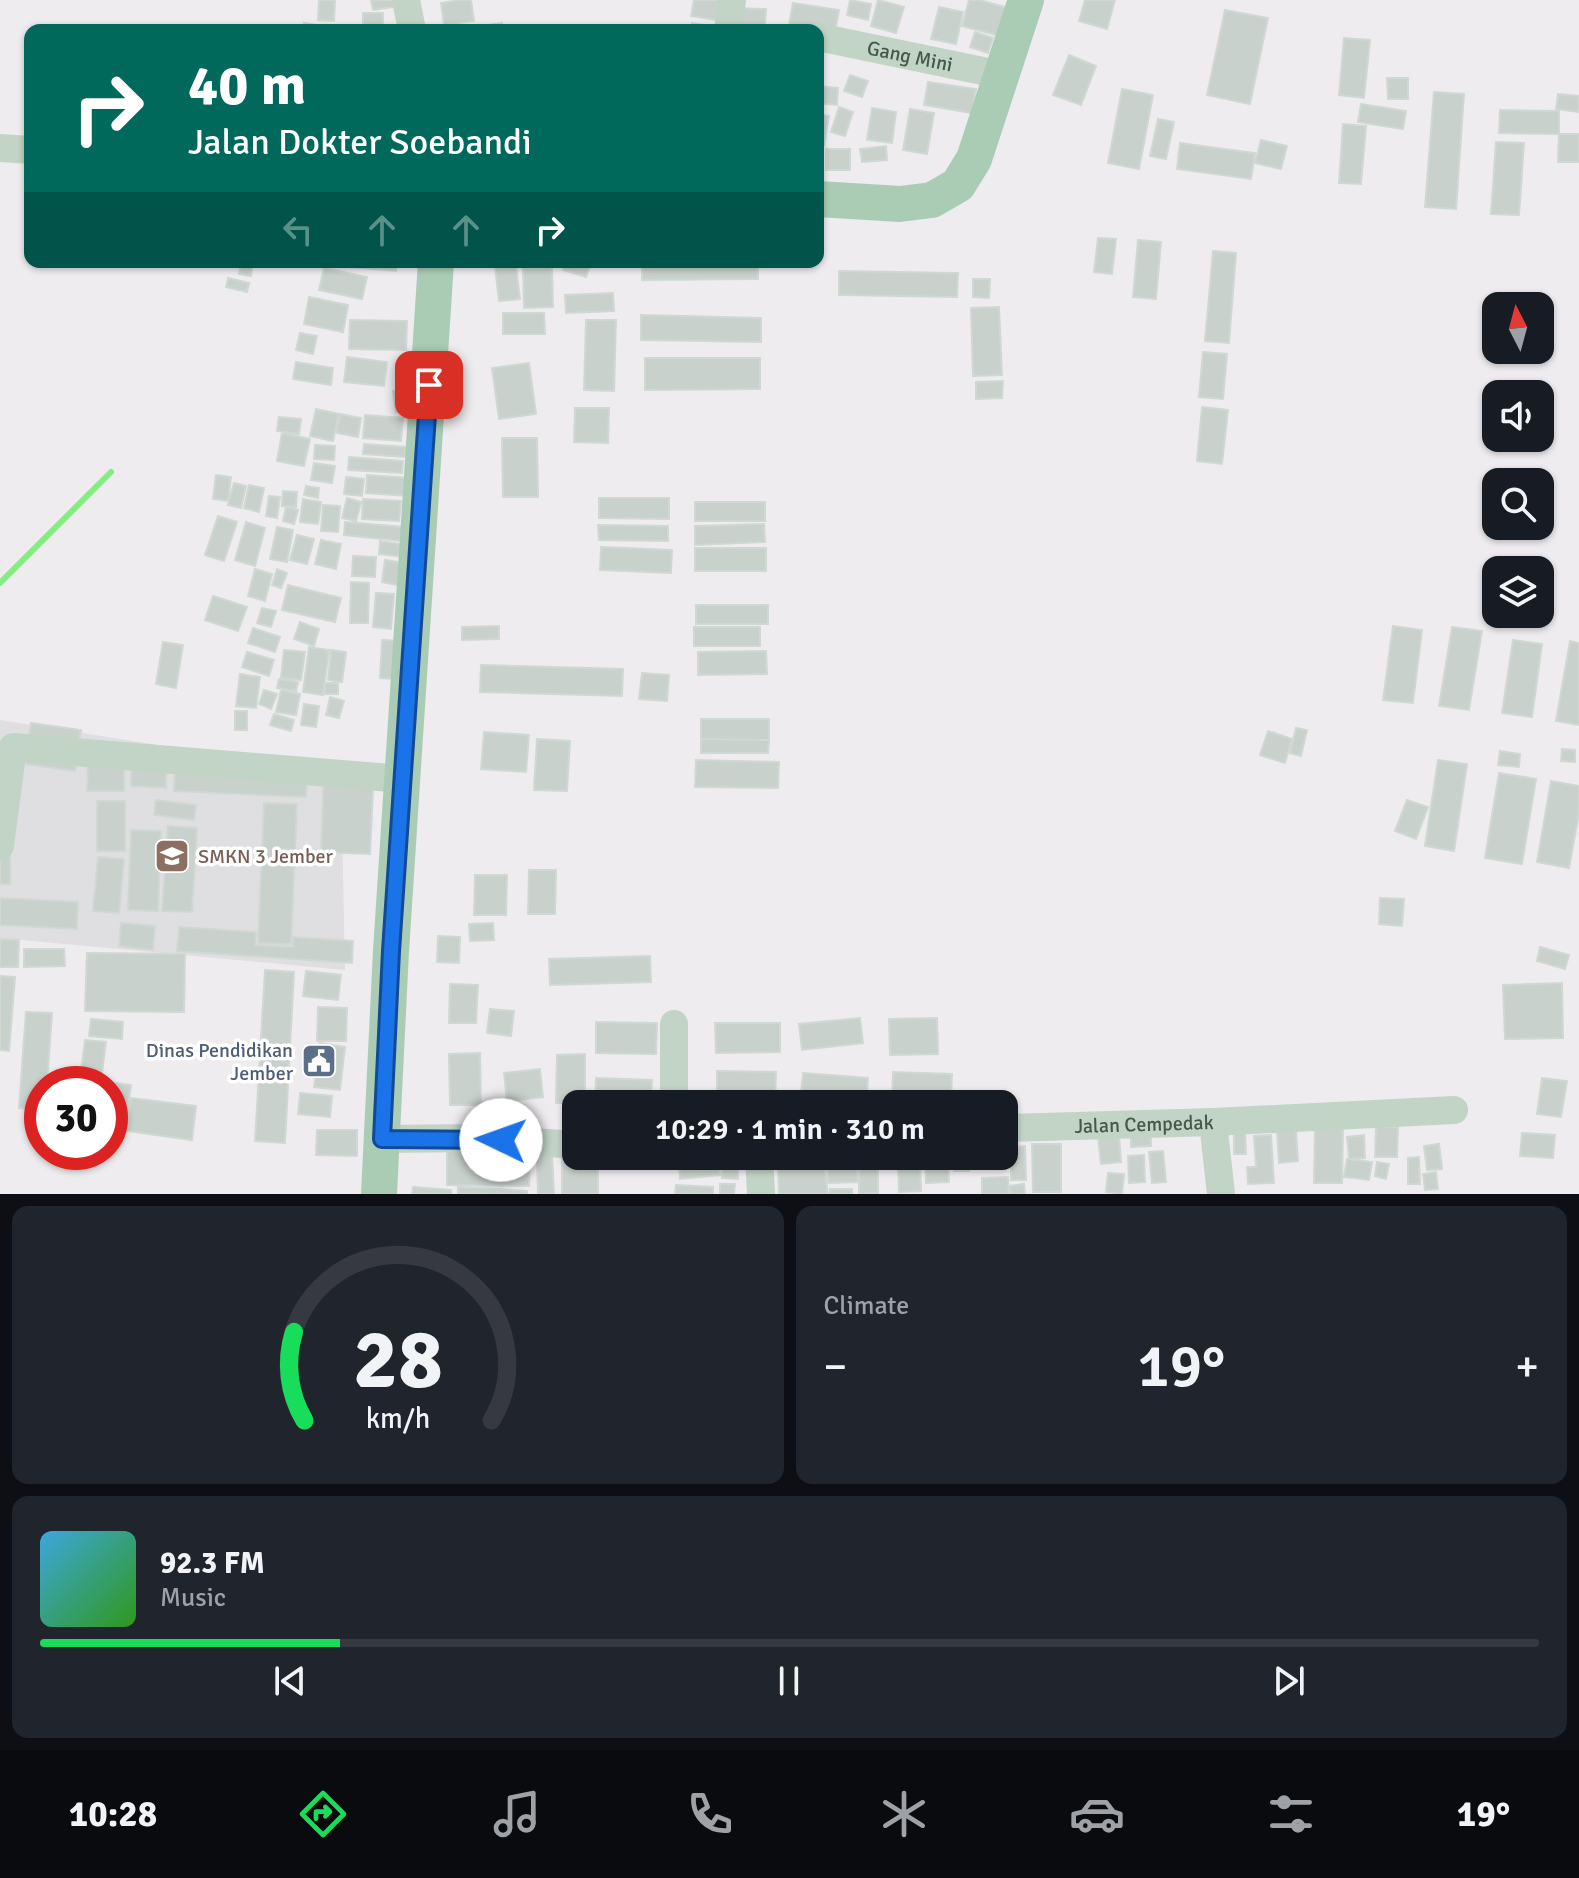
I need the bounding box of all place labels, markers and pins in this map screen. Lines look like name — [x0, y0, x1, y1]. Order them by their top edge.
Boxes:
pin — [395, 351, 463, 419]
school or university icon: SMKN 3 Jember — [153, 837, 191, 875]
place label: SMKN 3 Jember — [198, 844, 334, 869]
place label: Dinas Pendidikan Jember — [146, 1038, 294, 1086]
public building icon: Dinas Pendidikan Jember — [300, 1042, 338, 1080]

